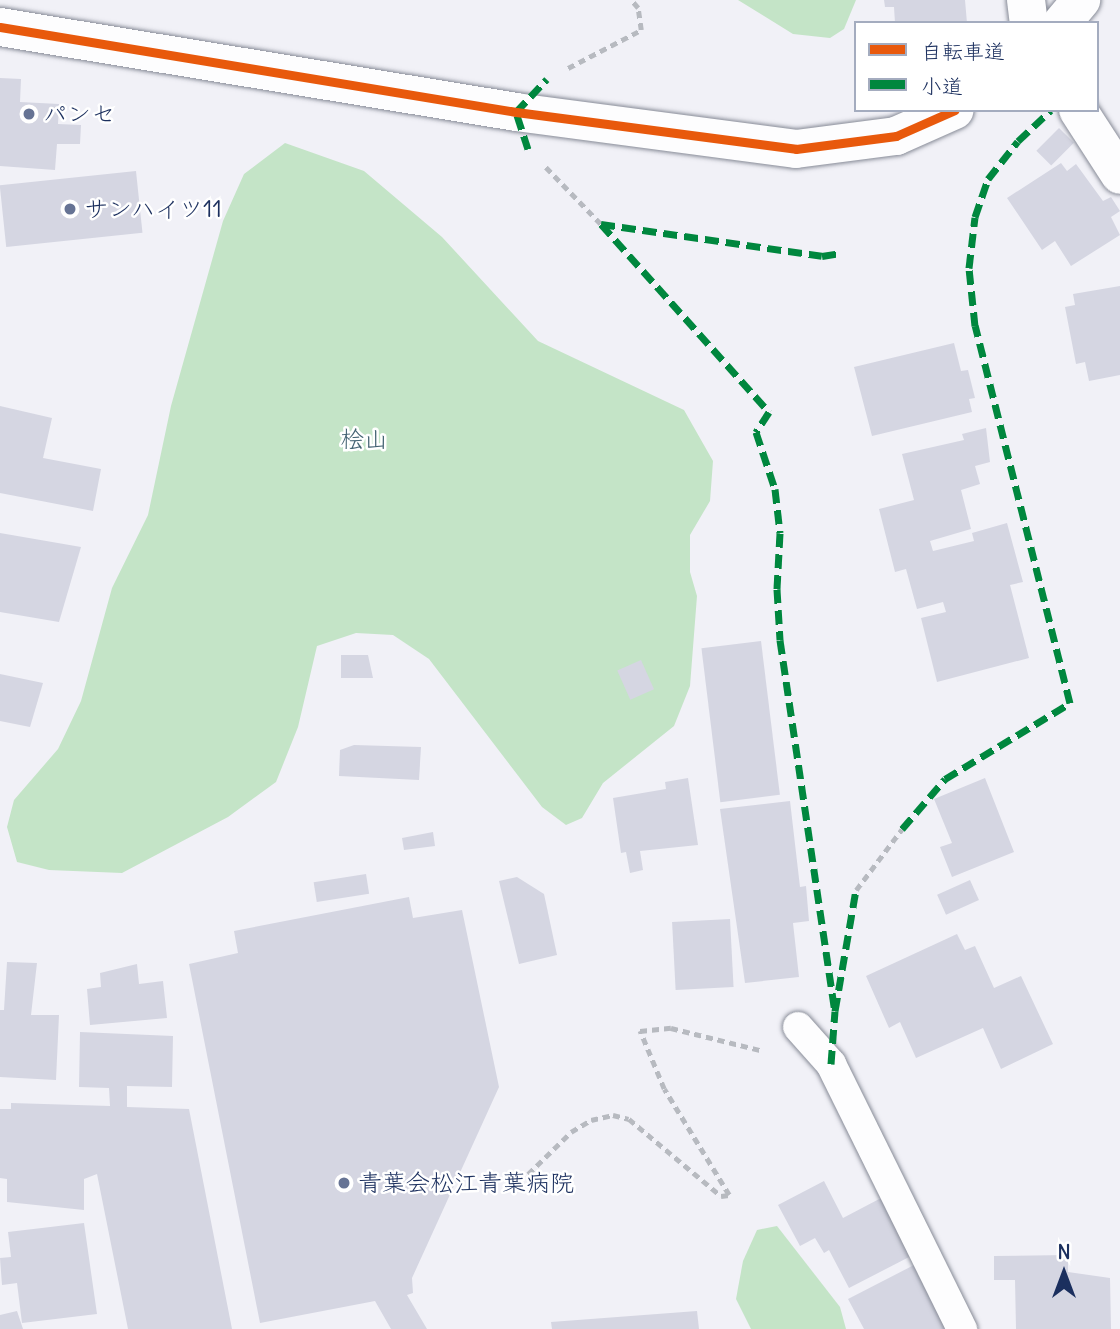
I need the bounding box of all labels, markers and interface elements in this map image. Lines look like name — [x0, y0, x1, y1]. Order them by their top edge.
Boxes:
legend — [854, 21, 1099, 112]
text: 自転車道 — [921, 38, 1005, 65]
text: 小道 — [921, 73, 963, 100]
place label: パンセ — [43, 100, 115, 128]
marker: パンセ — [21, 106, 37, 122]
place label: サンハイツ11 — [84, 195, 223, 223]
marker: サンハイツ11 — [62, 201, 78, 217]
park label: 桧山 — [340, 425, 388, 453]
place label: 青葉会松江青葉病院 — [358, 1169, 574, 1197]
marker: 青葉会松江青葉病院 — [336, 1175, 352, 1191]
north arrow — [1029, 1238, 1099, 1308]
text: N — [1057, 1240, 1071, 1264]

